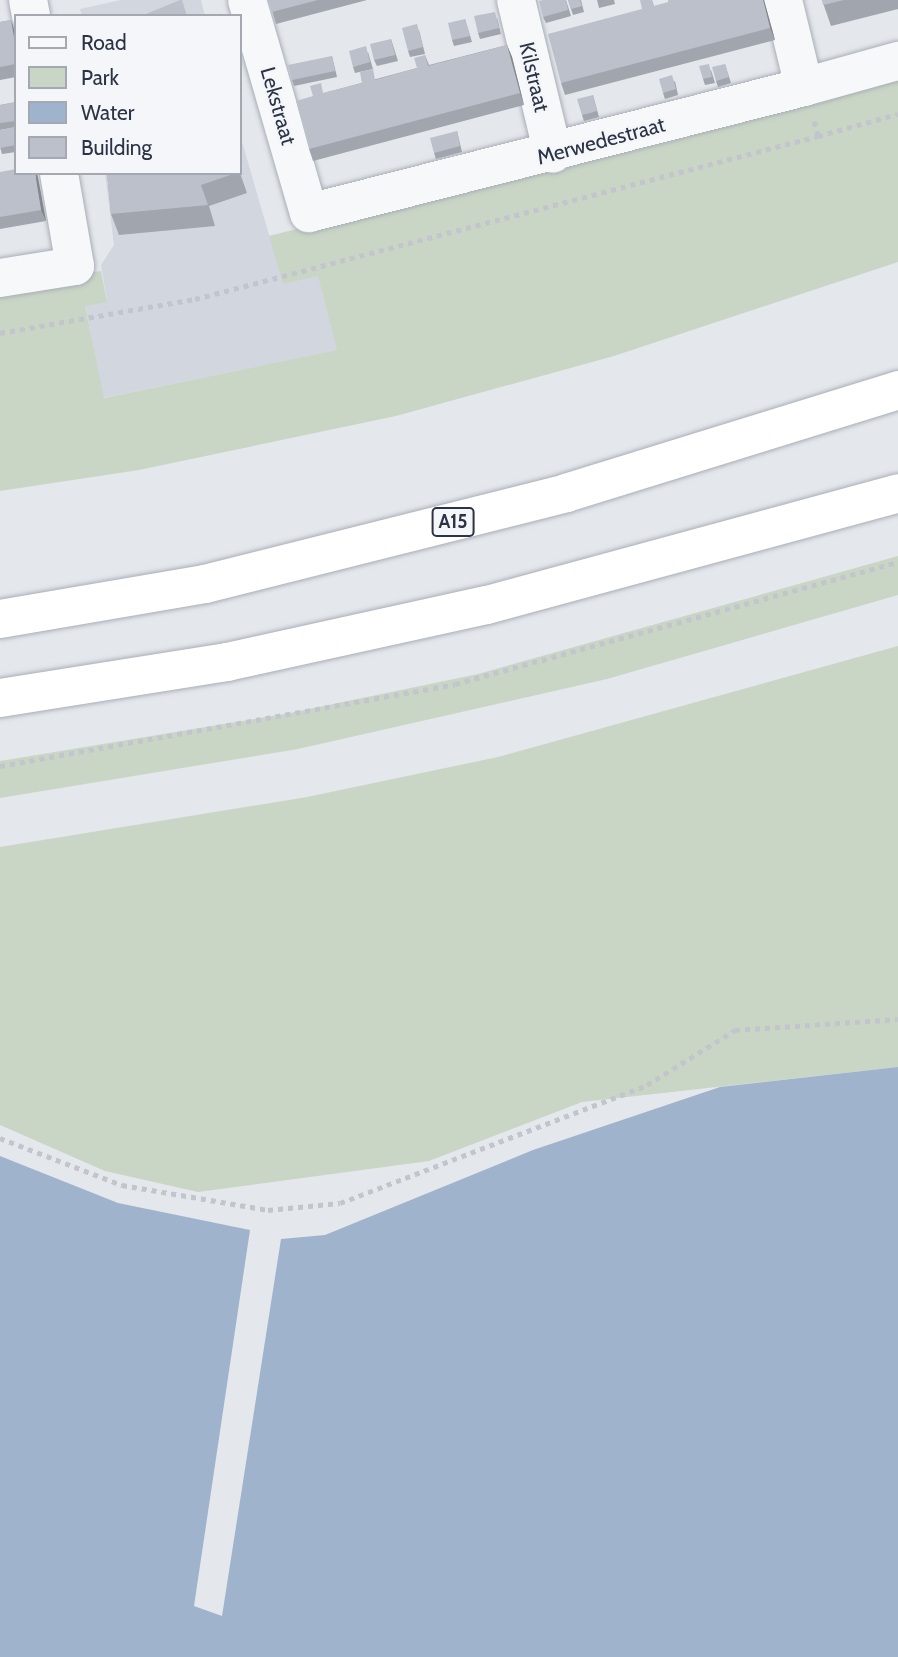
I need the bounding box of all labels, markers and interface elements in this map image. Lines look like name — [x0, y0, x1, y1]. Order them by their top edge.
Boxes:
legend — [14, 14, 242, 175]
text: Road — [81, 30, 127, 55]
street label: Kilstraat — [514, 40, 554, 114]
street label: Lekstraat — [255, 64, 301, 148]
text: Park — [81, 65, 119, 90]
text: Water — [81, 100, 134, 125]
street label: Merwedestraat — [534, 112, 668, 170]
text: Building — [81, 135, 152, 160]
road number: A15 — [430, 506, 476, 538]

